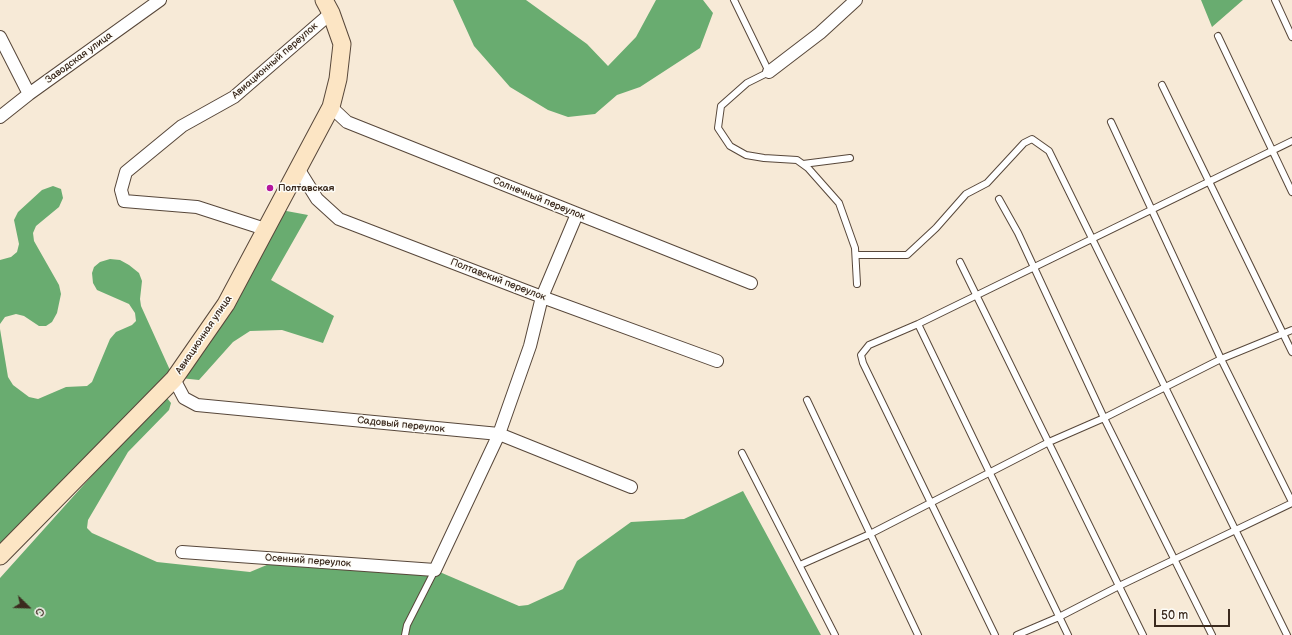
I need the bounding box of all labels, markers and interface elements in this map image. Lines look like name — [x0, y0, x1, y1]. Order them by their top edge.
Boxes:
street label: Авиационный переулок — [230, 20, 320, 102]
street label: Заводская улица — [43, 30, 115, 86]
street label: Солнечный переулок — [491, 175, 587, 223]
place label: Полтавская — [278, 182, 334, 194]
marker: Полтавская — [265, 183, 275, 193]
street label: Полтавский переулок — [448, 256, 548, 304]
street label: Авиационная улица — [173, 293, 235, 377]
street label: Садовый переулок — [357, 414, 445, 436]
street label: Осенний переулок — [264, 552, 352, 570]
north arrow — [8, 587, 48, 627]
scale bar — [1156, 601, 1232, 627]
text: С — [32, 606, 47, 618]
text: 50 m — [1161, 608, 1188, 623]

